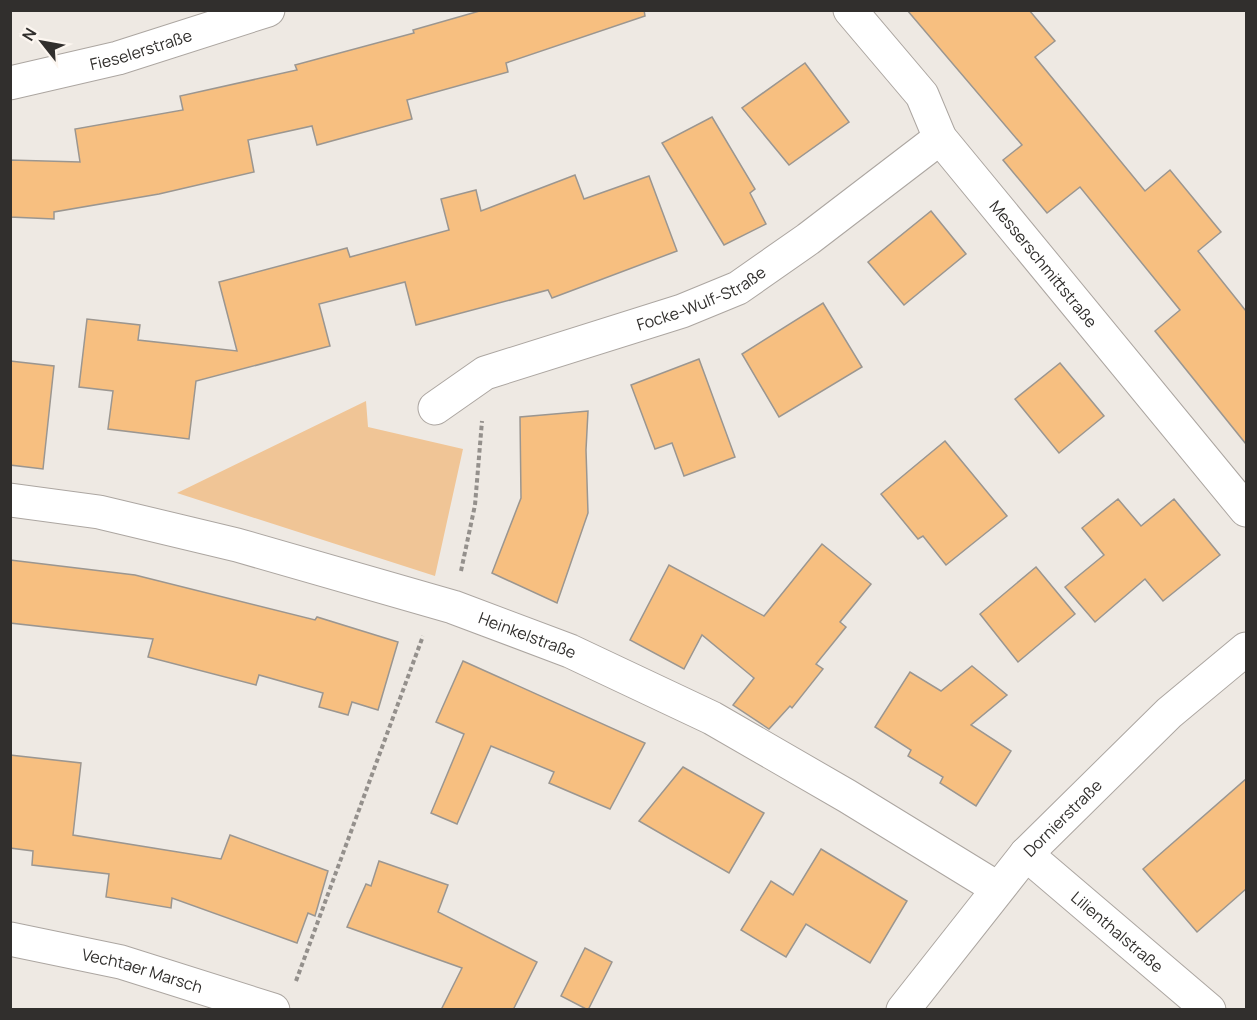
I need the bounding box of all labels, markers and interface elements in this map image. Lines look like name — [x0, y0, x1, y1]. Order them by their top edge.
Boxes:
north arrow — [12, 12, 72, 72]
text: N — [17, 24, 42, 45]
street label: Fieselerstraße — [88, 24, 195, 75]
street label: Messerschmittstraße — [985, 196, 1102, 332]
street label: Focke-Wulf-Straße — [634, 261, 770, 336]
street label: Heinkelstraße — [476, 607, 580, 663]
street label: Dornierstraße — [1018, 774, 1107, 862]
street label: Lilienthalstraße — [1067, 886, 1168, 977]
street label: Vechtaer Marsch — [80, 943, 205, 998]

